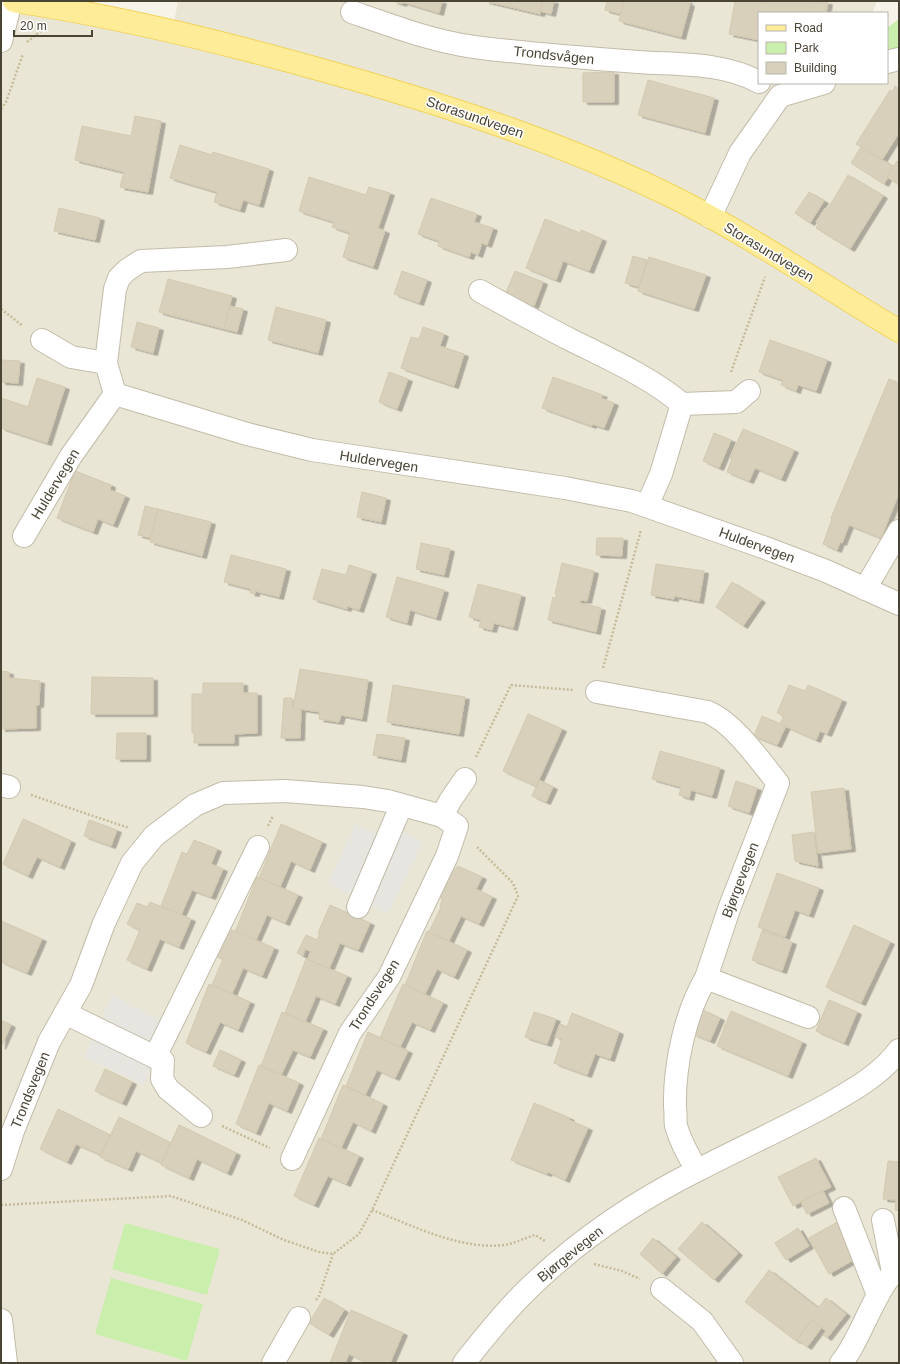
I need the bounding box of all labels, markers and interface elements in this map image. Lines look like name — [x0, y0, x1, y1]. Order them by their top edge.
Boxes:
scale bar — [14, 12, 92, 38]
legend — [758, 12, 888, 84]
text: 20 m — [20, 19, 47, 33]
text: Road — [794, 21, 823, 35]
text: Park — [794, 41, 820, 55]
street label: Trondsvågen — [513, 43, 595, 67]
text: Building — [794, 61, 837, 75]
street label: Storasundvegen — [424, 93, 526, 141]
street label: Storasundvegen — [721, 219, 817, 285]
street label: Huldervegen — [28, 446, 82, 522]
street label: Huldervegen — [339, 447, 419, 475]
street label: Huldervegen — [717, 524, 797, 566]
street label: Bjørgevegen — [718, 840, 762, 920]
street label: Trondsvegen — [346, 956, 402, 1034]
street label: Trondsvegen — [7, 1049, 53, 1131]
street label: Bjørgevegen — [534, 1223, 606, 1285]

